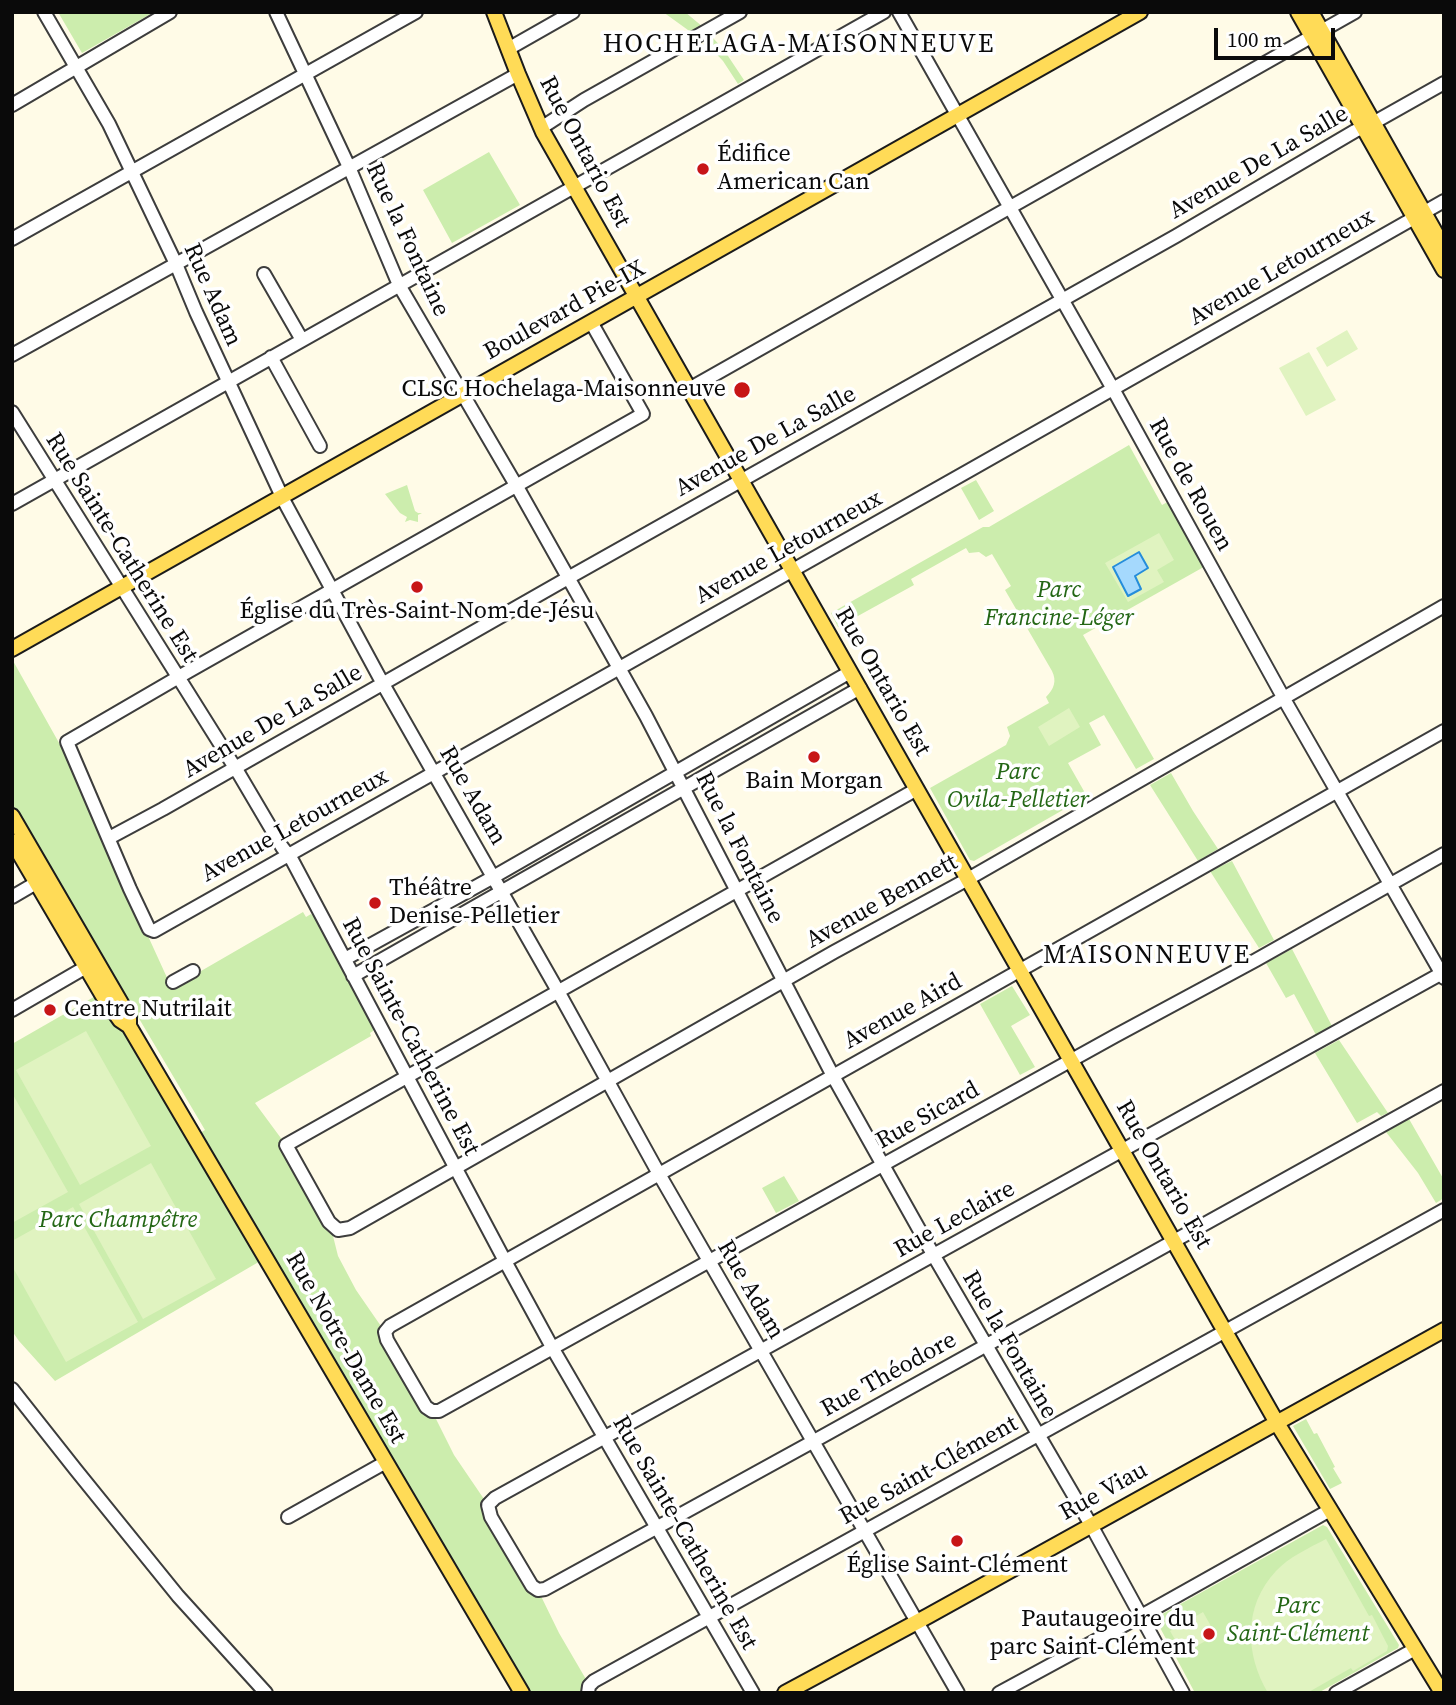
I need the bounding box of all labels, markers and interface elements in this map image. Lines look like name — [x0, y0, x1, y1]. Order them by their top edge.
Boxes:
scale bar — [1218, 14, 1339, 58]
text: 100 m — [1227, 25, 1282, 54]
district label: HOCHELAGA-MAISONNEUVE — [605, 29, 993, 61]
street label: Rue Ontario Est — [532, 72, 636, 232]
street label: Avenue De La Salle — [1164, 100, 1354, 226]
place label: Édifice American Can — [717, 141, 870, 197]
street label: Rue la Fontaine — [359, 159, 455, 321]
marker: Édifice American Can — [695, 161, 711, 177]
street label: Avenue Letourneux — [1184, 203, 1380, 333]
street label: Rue Adam — [177, 239, 247, 351]
street label: Boulevard Pie-IX — [479, 255, 651, 367]
place label: CLSC Hochelaga-Maisonneuve — [402, 376, 726, 404]
street label: Avenue De La Salle — [671, 380, 861, 504]
marker: CLSC Hochelaga-Maisonneuve — [732, 380, 752, 400]
street label: Rue de Rouen — [1142, 414, 1238, 556]
street label: Rue Sainte-Catherine Est — [39, 428, 203, 668]
street label: Avenue Letourneux — [691, 485, 887, 611]
park label: Parc Francine-Léger — [984, 577, 1134, 633]
marker: Église du Très-Saint-Nom-de-Jésu — [409, 579, 425, 595]
place label: Église du Très-Saint-Nom-de-Jésu — [239, 598, 595, 626]
street label: Rue Ontario Est — [828, 602, 936, 762]
street label: Avenue De La Salle — [178, 659, 368, 785]
street label: Rue Adam — [432, 741, 512, 851]
marker: Bain Morgan — [806, 749, 822, 765]
park label: Parc Ovila-Pelletier — [947, 759, 1089, 815]
street label: Avenue Letourneux — [197, 763, 393, 889]
street label: Rue la Fontaine — [688, 767, 790, 929]
place label: Bain Morgan — [745, 768, 883, 796]
street label: Avenue Bennett — [801, 848, 963, 956]
place label: Théâtre Denise-Pelletier — [389, 875, 560, 931]
marker: Théâtre Denise-Pelletier — [367, 895, 383, 911]
street label: Rue Sainte-Catherine Est — [335, 913, 485, 1161]
district label: MAISONNEUVE — [1044, 940, 1250, 972]
street label: Avenue Aird — [839, 968, 967, 1056]
place label: Centre Nutrilait — [64, 996, 232, 1024]
marker: Centre Nutrilait — [42, 1002, 58, 1018]
street label: Rue Sicard — [871, 1076, 985, 1156]
street label: Rue Ontario Est — [1109, 1095, 1217, 1255]
street label: Rue Leclaire — [890, 1175, 1020, 1265]
park label: Parc Champêtre — [39, 1207, 197, 1235]
street label: Rue Adam — [710, 1235, 790, 1345]
street label: Rue Notre-Dame Est — [278, 1247, 412, 1449]
street label: Rue la Fontaine — [955, 1266, 1063, 1424]
street label: Rue Théodore — [816, 1326, 962, 1424]
street label: Rue Saint-Clément — [835, 1410, 1023, 1532]
street label: Rue Sainte-Catherine Est — [605, 1411, 763, 1655]
street label: Rue Viau — [1055, 1456, 1153, 1528]
marker: Église Saint-Clément — [949, 1533, 965, 1549]
place label: Église Saint-Clément — [846, 1552, 1068, 1580]
park label: Parc Saint-Clément — [1227, 1593, 1369, 1649]
place label: Pautaugeoire du parc Saint-Clément — [989, 1606, 1195, 1662]
marker: Pautaugeoire du parc Saint-Clément — [1201, 1626, 1217, 1642]

